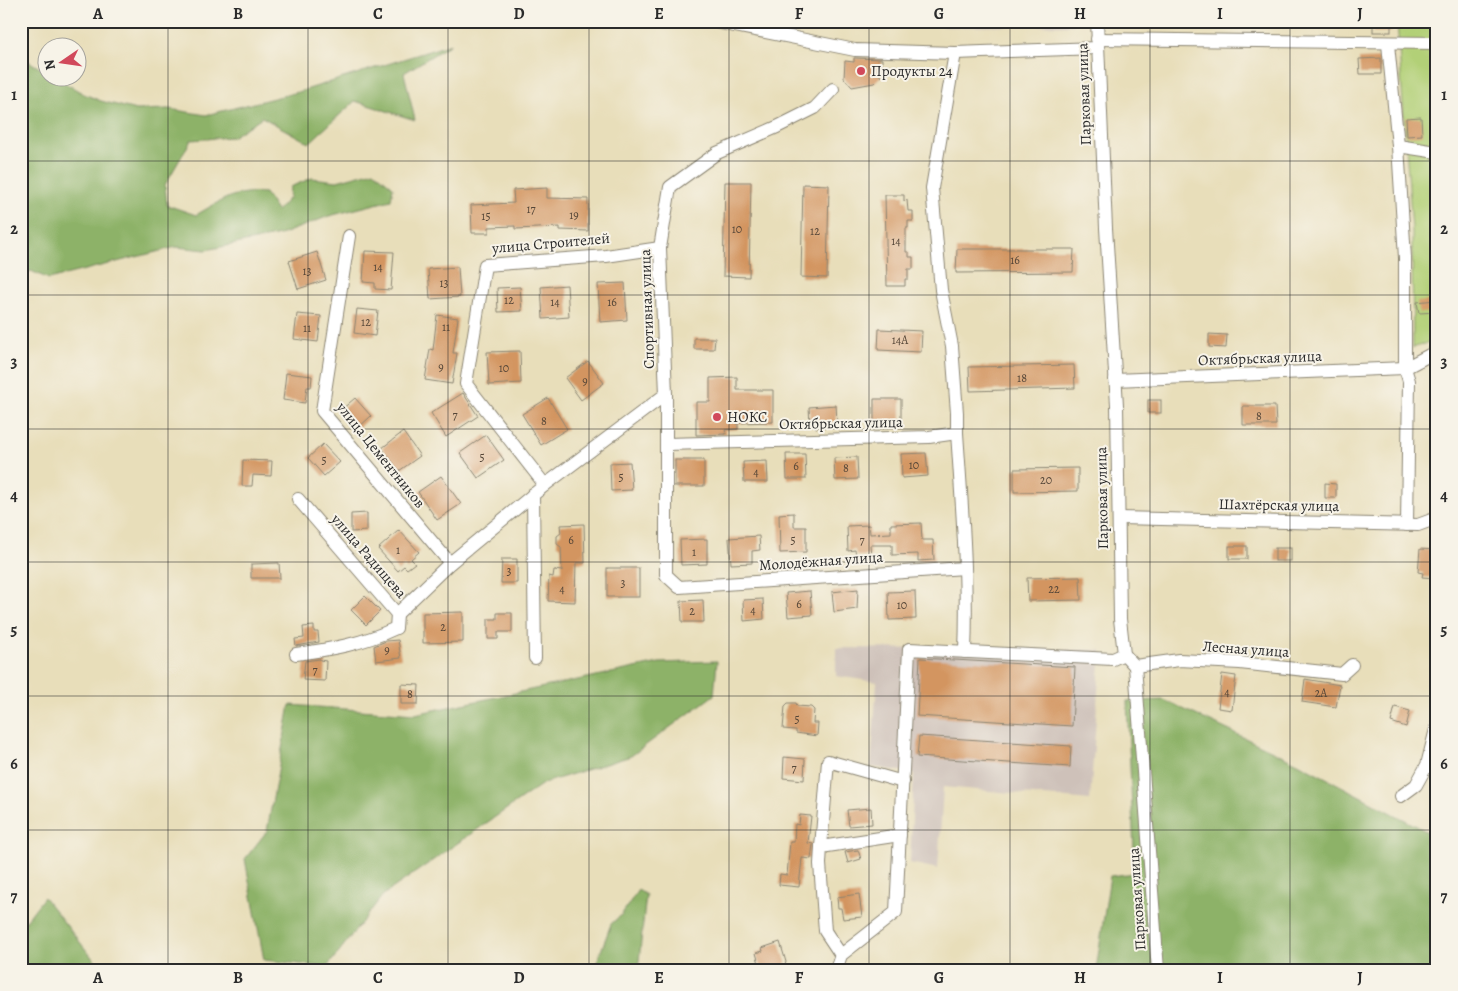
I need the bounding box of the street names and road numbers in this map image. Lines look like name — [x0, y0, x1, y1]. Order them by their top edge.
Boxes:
street label: Парковая улица — [1072, 42, 1096, 146]
street label: улица Строителей — [490, 228, 611, 258]
street label: Спортивная улица — [635, 249, 659, 369]
street label: Октябрьская улица — [1198, 346, 1322, 370]
street label: улица Цементников — [331, 397, 430, 512]
street label: Октябрьская улица — [779, 412, 903, 434]
street label: Парковая улица — [1091, 446, 1113, 550]
street label: Шахтёрская улица — [1218, 494, 1340, 516]
street label: улица Радищева — [326, 509, 411, 602]
street label: Молодёжная улица — [758, 547, 884, 575]
street label: Лесная улица — [1202, 636, 1290, 662]
street label: Парковая улица — [1123, 847, 1151, 951]

